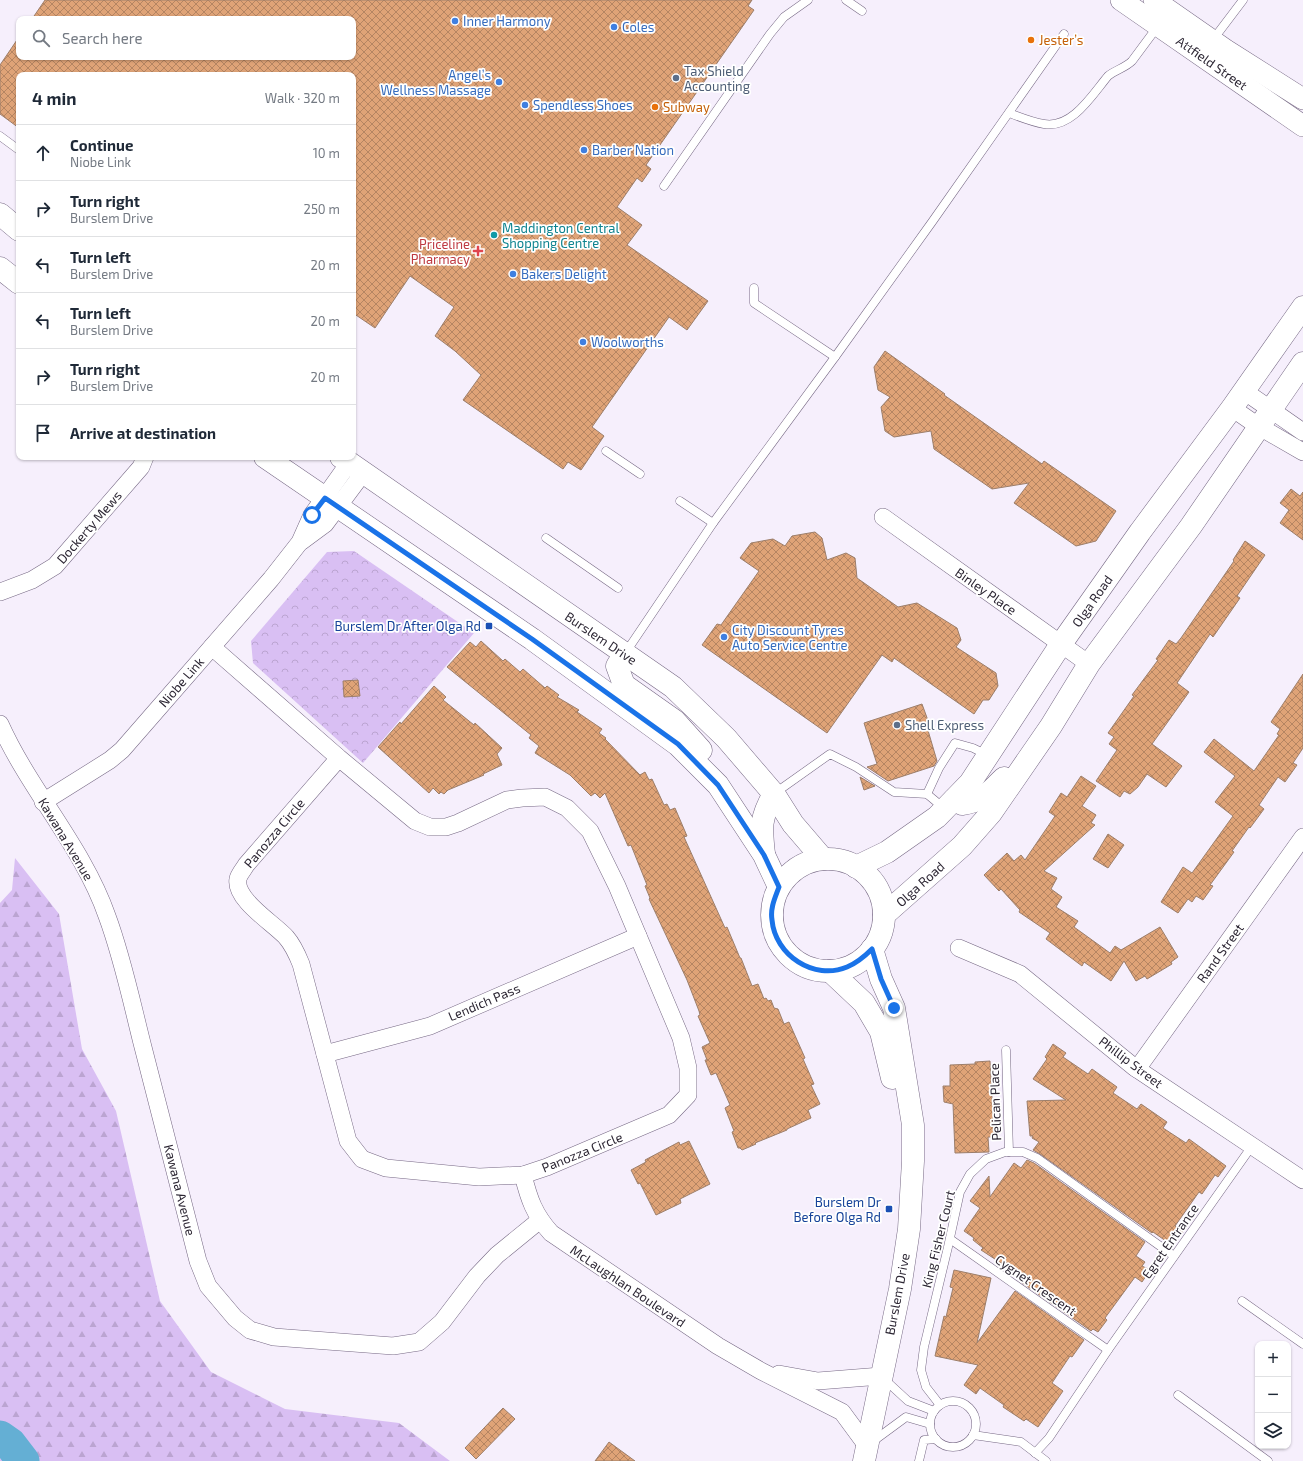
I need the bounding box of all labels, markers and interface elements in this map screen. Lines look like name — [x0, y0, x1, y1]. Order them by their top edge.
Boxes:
place label: Inner Harmony — [463, 13, 551, 29]
search box — [16, 16, 356, 60]
marker: Inner Harmony — [450, 16, 460, 26]
place label: Coles — [622, 19, 654, 35]
marker: Coles — [609, 22, 619, 32]
icon: search — [30, 27, 52, 49]
text: Search here — [62, 29, 143, 47]
place label: Jester’s — [1039, 32, 1083, 48]
street label: Attfield Street — [1173, 33, 1251, 93]
marker: Jester’s — [1026, 35, 1036, 45]
place label: Tax Shield Accounting — [684, 63, 750, 94]
place label: Angel’s Wellness Massage — [380, 67, 491, 98]
marker: Tax Shield Accounting — [671, 73, 681, 83]
marker: Angel’s Wellness Massage — [494, 77, 504, 87]
text: 4 min — [32, 88, 76, 108]
text: Walk · 320 m — [265, 90, 340, 106]
place label: Spendless Shoes — [533, 97, 633, 113]
place label: Subway — [663, 99, 710, 115]
marker: Spendless Shoes — [520, 100, 530, 110]
marker: Subway — [650, 102, 660, 112]
text: Continue — [70, 136, 133, 154]
icon: ahead — [32, 142, 54, 164]
place label: Barber Nation — [592, 142, 674, 158]
text: 10 m — [313, 145, 340, 161]
marker: Barber Nation — [579, 145, 589, 155]
text: Niobe Link — [70, 154, 131, 170]
text: Turn right — [70, 192, 140, 210]
icon: right — [32, 198, 54, 220]
text: 250 m — [304, 201, 340, 217]
text: Burslem Drive — [70, 210, 153, 226]
place label: Maddington Central Shopping Centre — [502, 220, 620, 251]
marker: Maddington Central Shopping Centre — [489, 230, 499, 240]
place label: Priceline Pharmacy — [411, 236, 470, 267]
marker: Priceline Pharmacy — [473, 246, 483, 256]
text: Turn left — [70, 248, 131, 266]
icon: left — [32, 254, 54, 276]
text: 20 m — [311, 257, 340, 273]
text: Burslem Drive — [70, 266, 153, 282]
place label: Bakers Delight — [521, 266, 607, 282]
marker: Bakers Delight — [508, 269, 518, 279]
text: Turn left — [70, 304, 131, 322]
icon: left — [32, 310, 54, 332]
text: 20 m — [311, 313, 340, 329]
text: Burslem Drive — [70, 322, 153, 338]
place label: Woolworths — [591, 334, 664, 350]
marker: Woolworths — [578, 337, 588, 347]
text: Turn right — [70, 360, 140, 378]
icon: right — [32, 366, 54, 388]
text: 20 m — [311, 369, 340, 385]
text: Burslem Drive — [70, 378, 153, 394]
icon: arrive — [32, 422, 54, 444]
text: Arrive at destination — [70, 424, 216, 442]
street label: Dockerty Mews — [53, 487, 125, 567]
route start — [303, 506, 321, 524]
street label: Binley Place — [952, 564, 1020, 618]
street label: Olga Road — [1068, 572, 1116, 630]
street label: Burslem Drive — [562, 608, 640, 668]
place label: Burslem Dr After Olga Rd — [334, 618, 481, 634]
marker: Burslem Dr After Olga Rd — [484, 621, 494, 631]
place label: City Discount Tyres Auto Service Centre — [732, 622, 847, 653]
marker: City Discount Tyres Auto Service Centre — [719, 632, 729, 642]
street label: Niobe Link — [155, 653, 207, 710]
place label: Shell Express — [905, 717, 984, 733]
marker: Shell Express — [892, 720, 902, 730]
street label: Kawana Avenue — [35, 795, 97, 883]
street label: Panozza Circle — [240, 795, 308, 871]
street label: Olga Road — [892, 858, 948, 910]
street label: Rand Street — [1193, 920, 1247, 986]
street label: Lendich Pass — [446, 980, 522, 1024]
route end — [885, 999, 903, 1017]
street label: Phillip Street — [1096, 1033, 1166, 1091]
street label: Pelican Place — [986, 1063, 1004, 1141]
street label: Panozza Circle — [539, 1128, 625, 1175]
street label: Kawana Avenue — [161, 1143, 199, 1237]
street label: King Fisher Court — [918, 1188, 958, 1290]
place label: Burslem Dr Before Olga Rd — [794, 1194, 881, 1225]
street label: Egret Entrance — [1138, 1201, 1202, 1281]
marker: Burslem Dr Before Olga Rd — [884, 1204, 894, 1214]
street label: McLaughlan Boulevard — [567, 1242, 689, 1330]
street label: Cygnet Crescent — [992, 1251, 1080, 1319]
street label: Burslem Drive — [881, 1252, 913, 1336]
map controls — [1255, 1341, 1291, 1449]
button: + — [1255, 1341, 1291, 1377]
button: − — [1255, 1377, 1291, 1413]
button: layers — [1255, 1413, 1291, 1449]

